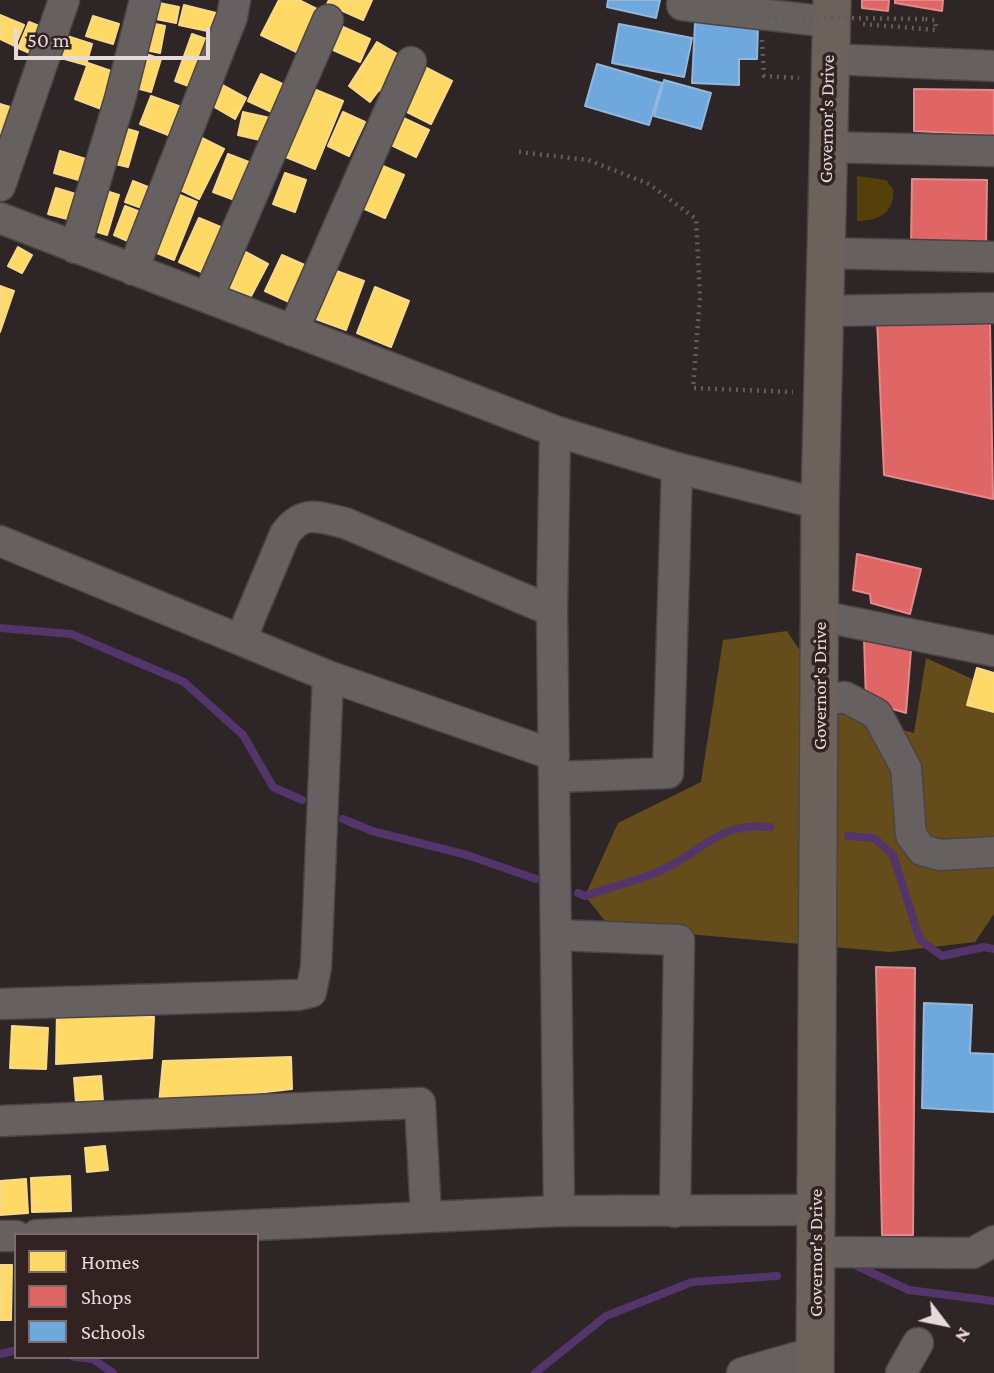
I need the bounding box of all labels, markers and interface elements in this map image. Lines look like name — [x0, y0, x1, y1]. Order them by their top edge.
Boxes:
scale bar — [18, 14, 214, 58]
text: 50 m — [27, 28, 70, 52]
street label: Governor's Drive — [814, 55, 840, 183]
street label: Governor's Drive — [809, 622, 831, 750]
street label: Governor's Drive — [805, 1189, 827, 1317]
legend — [14, 1233, 259, 1359]
text: Homes — [81, 1250, 140, 1274]
text: Shops — [81, 1285, 132, 1309]
north arrow — [910, 1289, 980, 1359]
text: Schools — [81, 1320, 145, 1344]
text: N — [951, 1324, 976, 1346]

